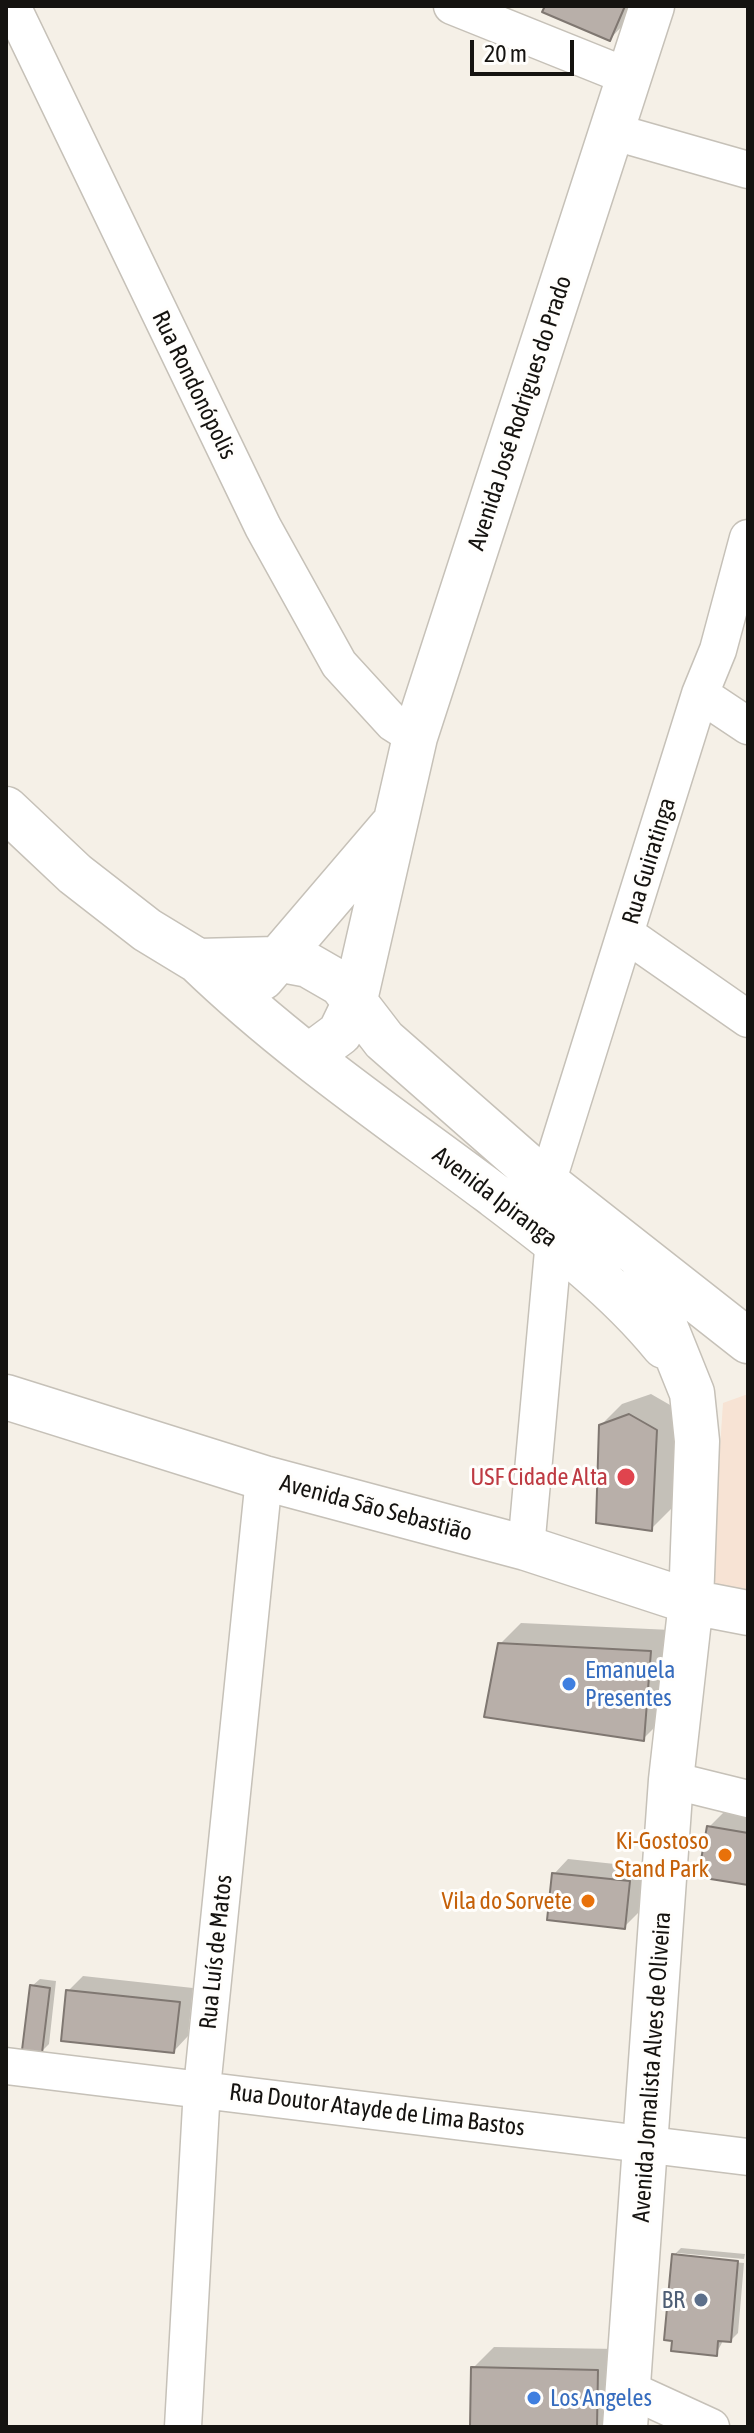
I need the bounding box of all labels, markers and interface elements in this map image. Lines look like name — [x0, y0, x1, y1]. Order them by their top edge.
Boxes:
scale bar — [474, 24, 578, 74]
text: 20 m — [484, 40, 527, 67]
street label: Avenida José Rodrigues do Prado — [462, 272, 578, 554]
street label: Rua Rondonópolis — [146, 306, 242, 464]
street label: Rua Guiratinga — [616, 794, 682, 928]
street label: Avenida Ipiranga — [427, 1141, 563, 1253]
place label: USF Cidade Alta — [470, 1463, 608, 1491]
marker: USF Cidade Alta — [615, 1466, 637, 1488]
street label: Avenida São Sebastião — [277, 1468, 475, 1548]
place label: Emanuela Presentes — [585, 1656, 675, 1712]
marker: Emanuela Presentes — [560, 1675, 578, 1693]
place label: Ki-Gostoso Stand Park — [614, 1827, 709, 1883]
marker: Ki-Gostoso Stand Park — [716, 1846, 734, 1864]
street label: Rua Luís de Matos — [194, 1873, 238, 2031]
place label: Vila do Sorvete — [441, 1887, 572, 1915]
marker: Vila do Sorvete — [579, 1892, 597, 1910]
street label: Avenida Jornalista Alves de Oliveira — [627, 1911, 677, 2223]
street label: Rua Doutor Atayde de Lima Bastos — [228, 2078, 526, 2142]
place label: BR — [662, 2286, 685, 2314]
marker: BR — [692, 2291, 710, 2309]
place label: Los Angeles — [550, 2384, 652, 2412]
marker: Los Angeles — [525, 2389, 543, 2407]

